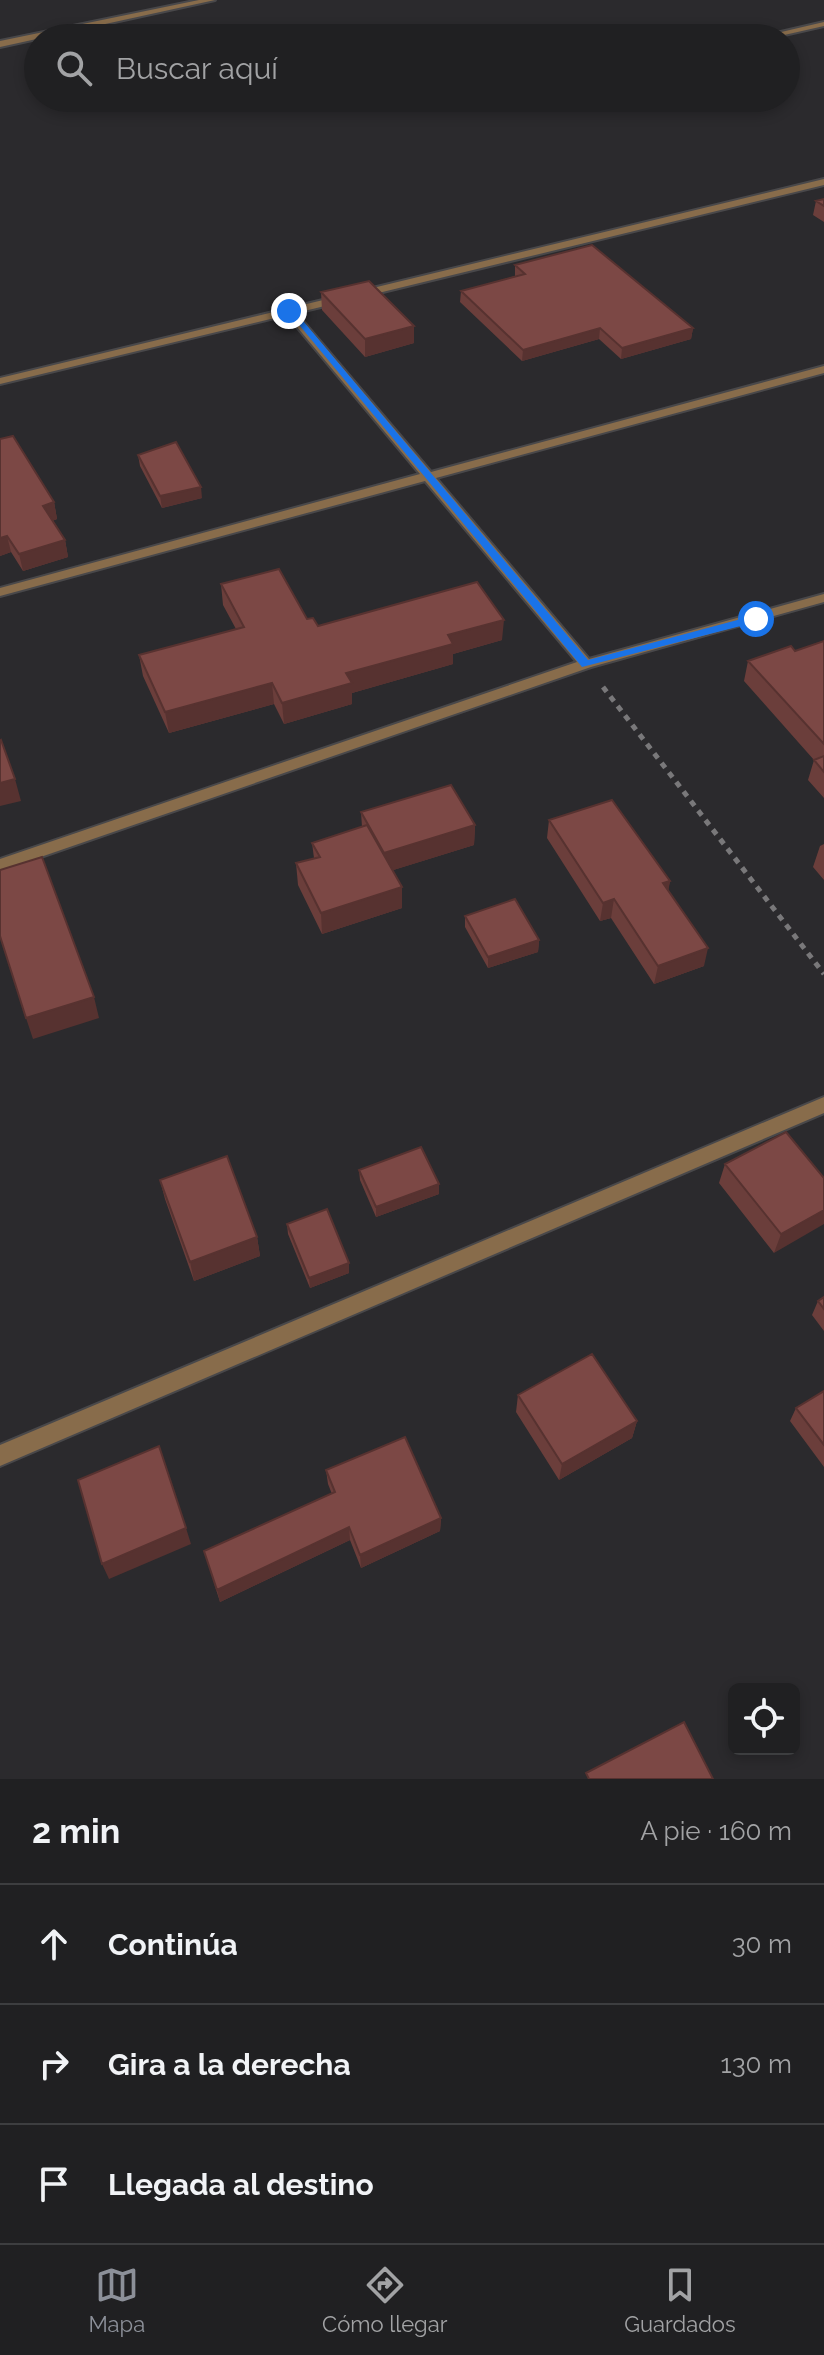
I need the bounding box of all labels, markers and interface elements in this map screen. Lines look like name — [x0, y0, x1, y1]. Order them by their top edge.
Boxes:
search box — [24, 24, 800, 112]
icon: search — [52, 46, 96, 90]
text: Buscar aquí — [116, 51, 278, 86]
route end — [271, 293, 307, 329]
route start — [738, 601, 774, 637]
map controls — [728, 1683, 800, 1755]
button: locate — [728, 1683, 800, 1755]
text: 2 min — [32, 1811, 120, 1851]
text: A pie · 160 m — [640, 1816, 792, 1846]
icon: ahead — [32, 1922, 76, 1966]
text: Continúa — [108, 1927, 238, 1962]
text: 30 m — [732, 1929, 792, 1959]
icon: right — [32, 2042, 76, 2086]
text: Gira a la derecha — [108, 2047, 351, 2082]
text: 130 m — [721, 2049, 792, 2079]
icon: arrive — [32, 2162, 76, 2206]
text: Llegada al destino — [108, 2167, 374, 2202]
tab: Mapa — [88, 2263, 145, 2337]
tab: Cómo llegar — [322, 2263, 447, 2337]
tab: Guardados — [624, 2263, 736, 2337]

